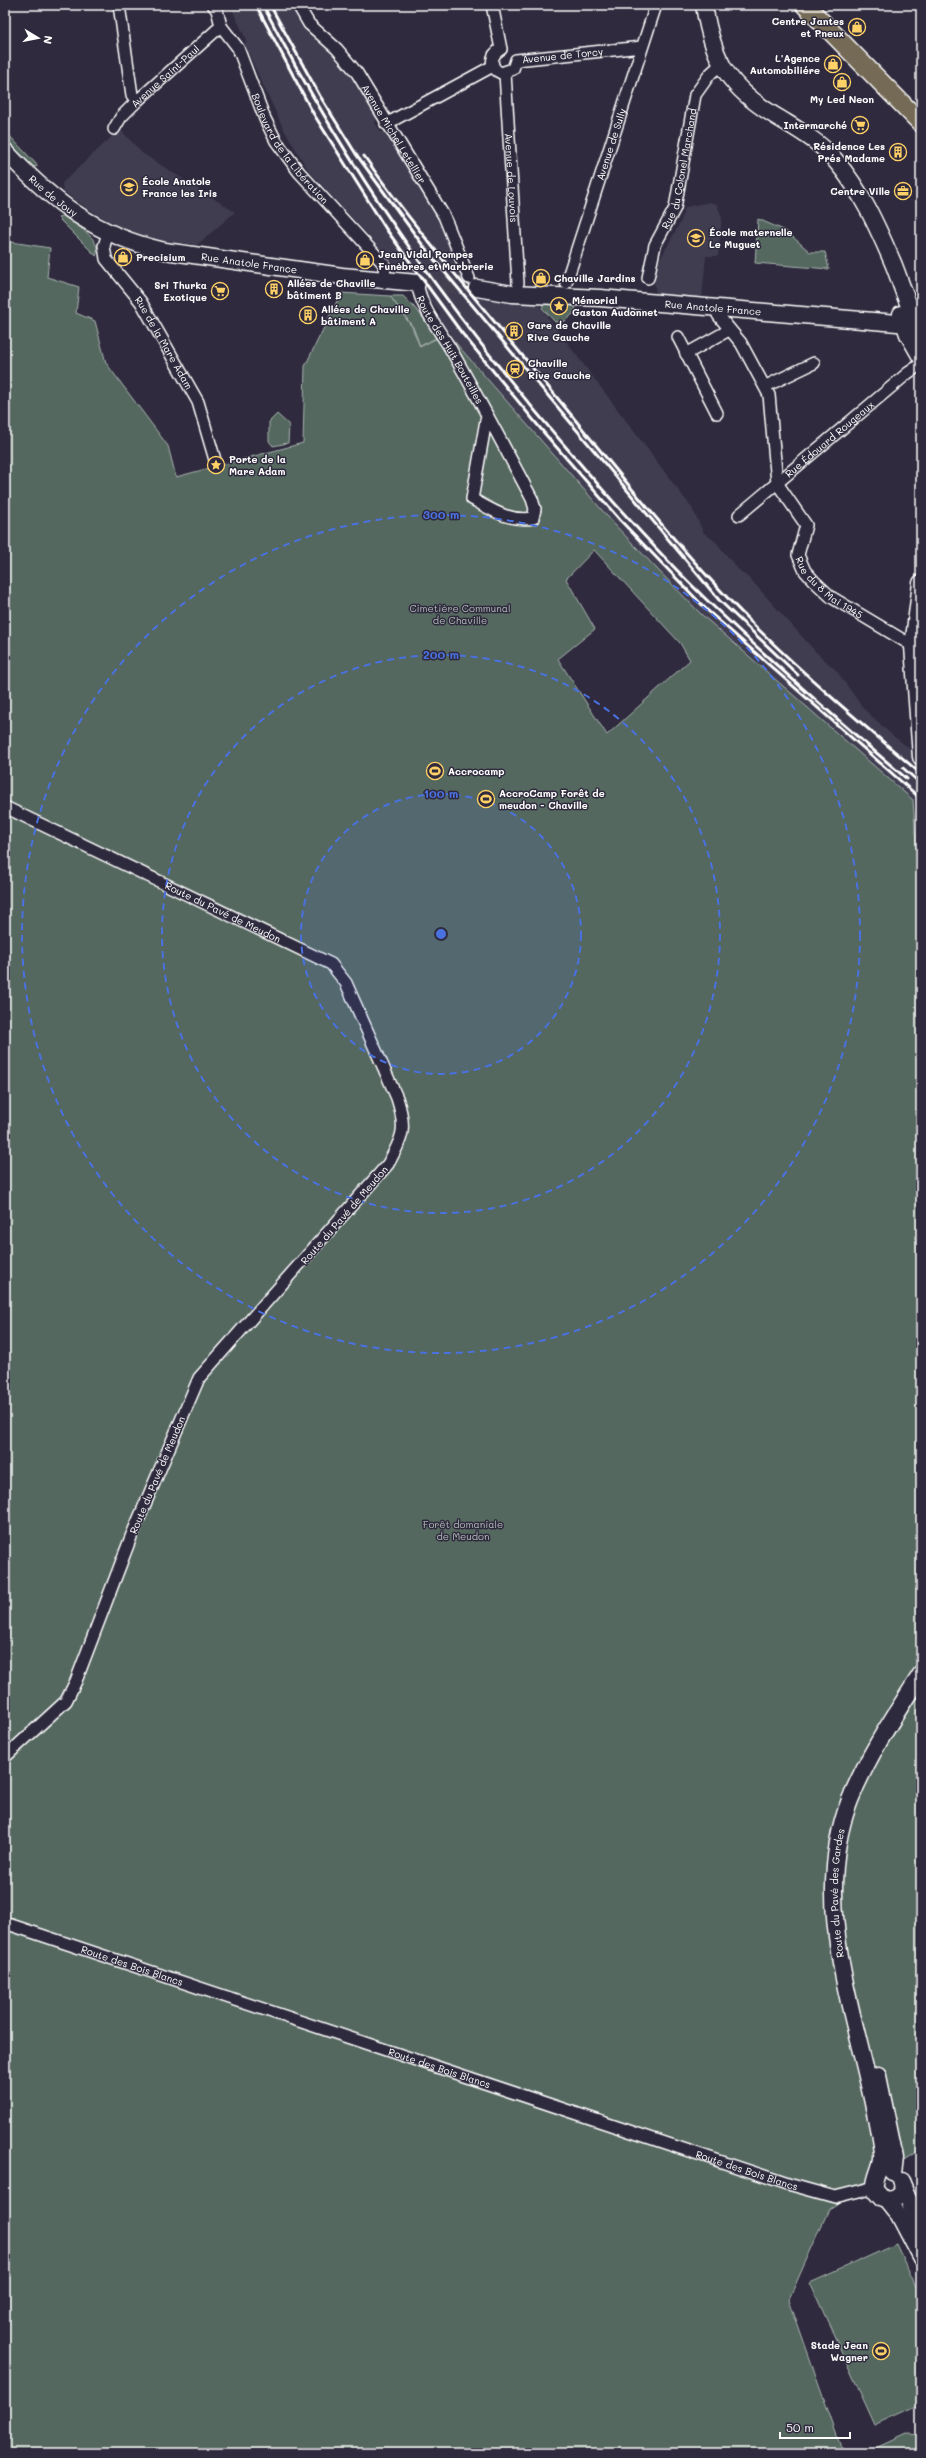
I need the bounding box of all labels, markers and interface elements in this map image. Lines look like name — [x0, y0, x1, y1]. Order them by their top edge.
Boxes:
place label: Centre Jantes et Pneux — [772, 14, 844, 40]
shop icon: Centre Jantes et Pneux — [847, 17, 867, 37]
north arrow — [18, 18, 58, 58]
text: N — [40, 34, 56, 45]
street label: Avenue Saint-Paul — [128, 42, 202, 110]
street label: Avenue de Torcy — [521, 44, 604, 66]
place label: L'Agence Automobiliére — [750, 51, 820, 77]
shop icon: L'Agence Automobiliére — [823, 54, 843, 74]
shop icon: My Led Neon — [832, 72, 852, 92]
street label: Avenue Michel Letellier — [358, 82, 430, 186]
street label: Boulevard de la Libération — [249, 91, 332, 207]
place label: My Led Neon — [810, 92, 874, 106]
street label: Avenue de Sully — [593, 106, 629, 182]
street label: Rue du Colonel Marchand — [658, 107, 700, 231]
supermarket icon: Intermarché — [850, 115, 870, 135]
place label: Intermarché — [784, 118, 847, 132]
street label: Avenue de Louvois — [502, 133, 521, 223]
place label: Résidence Les Prés Madame — [813, 139, 885, 165]
building icon: Résidence Les Prés Madame — [888, 142, 908, 162]
street label: Rue de Jouy — [26, 172, 80, 220]
place label: École Anatole France les Iris — [142, 174, 217, 200]
school or university icon: École Anatole France les Iris — [119, 177, 139, 197]
office icon: Centre Ville — [893, 181, 913, 201]
place label: Centre Ville — [830, 184, 890, 198]
place label: École maternelle Le Muguet — [709, 225, 792, 251]
school or university icon: École maternelle Le Muguet — [686, 228, 706, 248]
shop icon: Precisium — [113, 247, 133, 267]
place label: Jean Vidal Pompes Funèbres et Marbrerie — [378, 247, 494, 273]
street label: Rue Anatole France — [200, 249, 298, 277]
place label: Precisium — [136, 250, 186, 264]
shop icon: Jean Vidal Pompes Funèbres et Marbrerie — [355, 250, 375, 270]
shop icon: Chaville Jardins — [531, 268, 551, 288]
place label: Chaville Jardins — [554, 271, 636, 285]
place label: Allées de Chaville bâtiment B — [287, 276, 375, 302]
place label: Sri Thurka Exotique — [154, 278, 207, 304]
building icon: Allées de Chaville bâtiment B — [264, 279, 284, 299]
supermarket icon: Sri Thurka Exotique — [210, 281, 230, 301]
street label: Rue de la Mare Adam — [132, 293, 196, 392]
place label: Mémorial Gaston Audonnet — [572, 293, 658, 319]
street label: Route des Huit Bouteilles — [414, 294, 487, 406]
place icon: Mémorial Gaston Audonnet — [549, 296, 569, 316]
street label: Rue Anatole France — [664, 296, 762, 319]
place label: Allées de Chaville bâtiment A — [321, 302, 409, 328]
building icon: Allées de Chaville bâtiment A — [298, 305, 318, 325]
place label: Gare de Chaville Rive Gauche — [527, 318, 611, 344]
building icon: Gare de Chaville Rive Gauche — [504, 321, 524, 341]
place label: Chaville Rive Gauche — [528, 356, 591, 382]
station icon: Chaville Rive Gauche — [505, 359, 525, 379]
street label: Rue Édouard Rougeaux — [782, 398, 877, 481]
place label: Porte de la Mare Adam — [229, 452, 286, 478]
place icon: Porte de la Mare Adam — [206, 455, 226, 475]
text: 300 m — [423, 506, 459, 522]
street label: Rue du 8 Mai 1945 — [792, 554, 866, 622]
park label: Cimetière Communal de Chaville — [409, 601, 511, 627]
text: 200 m — [423, 646, 459, 662]
sports icon: Accrocamp — [425, 761, 445, 781]
place label: Accrocamp — [448, 764, 505, 778]
text: 100 m — [424, 785, 458, 801]
place label: AccroCamp Forêt de meudon - Chaville — [499, 786, 605, 812]
sports icon: AccroCamp Forêt de meudon - Chaville — [476, 789, 496, 809]
street label: Route du Pavé de Meudon — [163, 878, 283, 946]
centre of rings — [434, 927, 448, 941]
street label: Route du Pavé de Meudon — [297, 1163, 391, 1267]
street label: Route du Pavé de Meudon — [126, 1414, 188, 1536]
park label: Forêt domaniale de Meudon — [423, 1517, 503, 1543]
street label: Route du Pavé des Gardes — [827, 1827, 848, 1959]
street label: Route des Bois Blancs — [79, 1942, 185, 1989]
street label: Route des Bois Blancs — [387, 2044, 493, 2091]
street label: Route des Bois Blancs — [694, 2147, 800, 2193]
place label: Stade Jean Wagner — [811, 2338, 868, 2364]
sports icon: Stade Jean Wagner — [871, 2341, 891, 2361]
scale bar — [780, 2414, 850, 2440]
text: 50 m — [786, 2419, 814, 2435]

